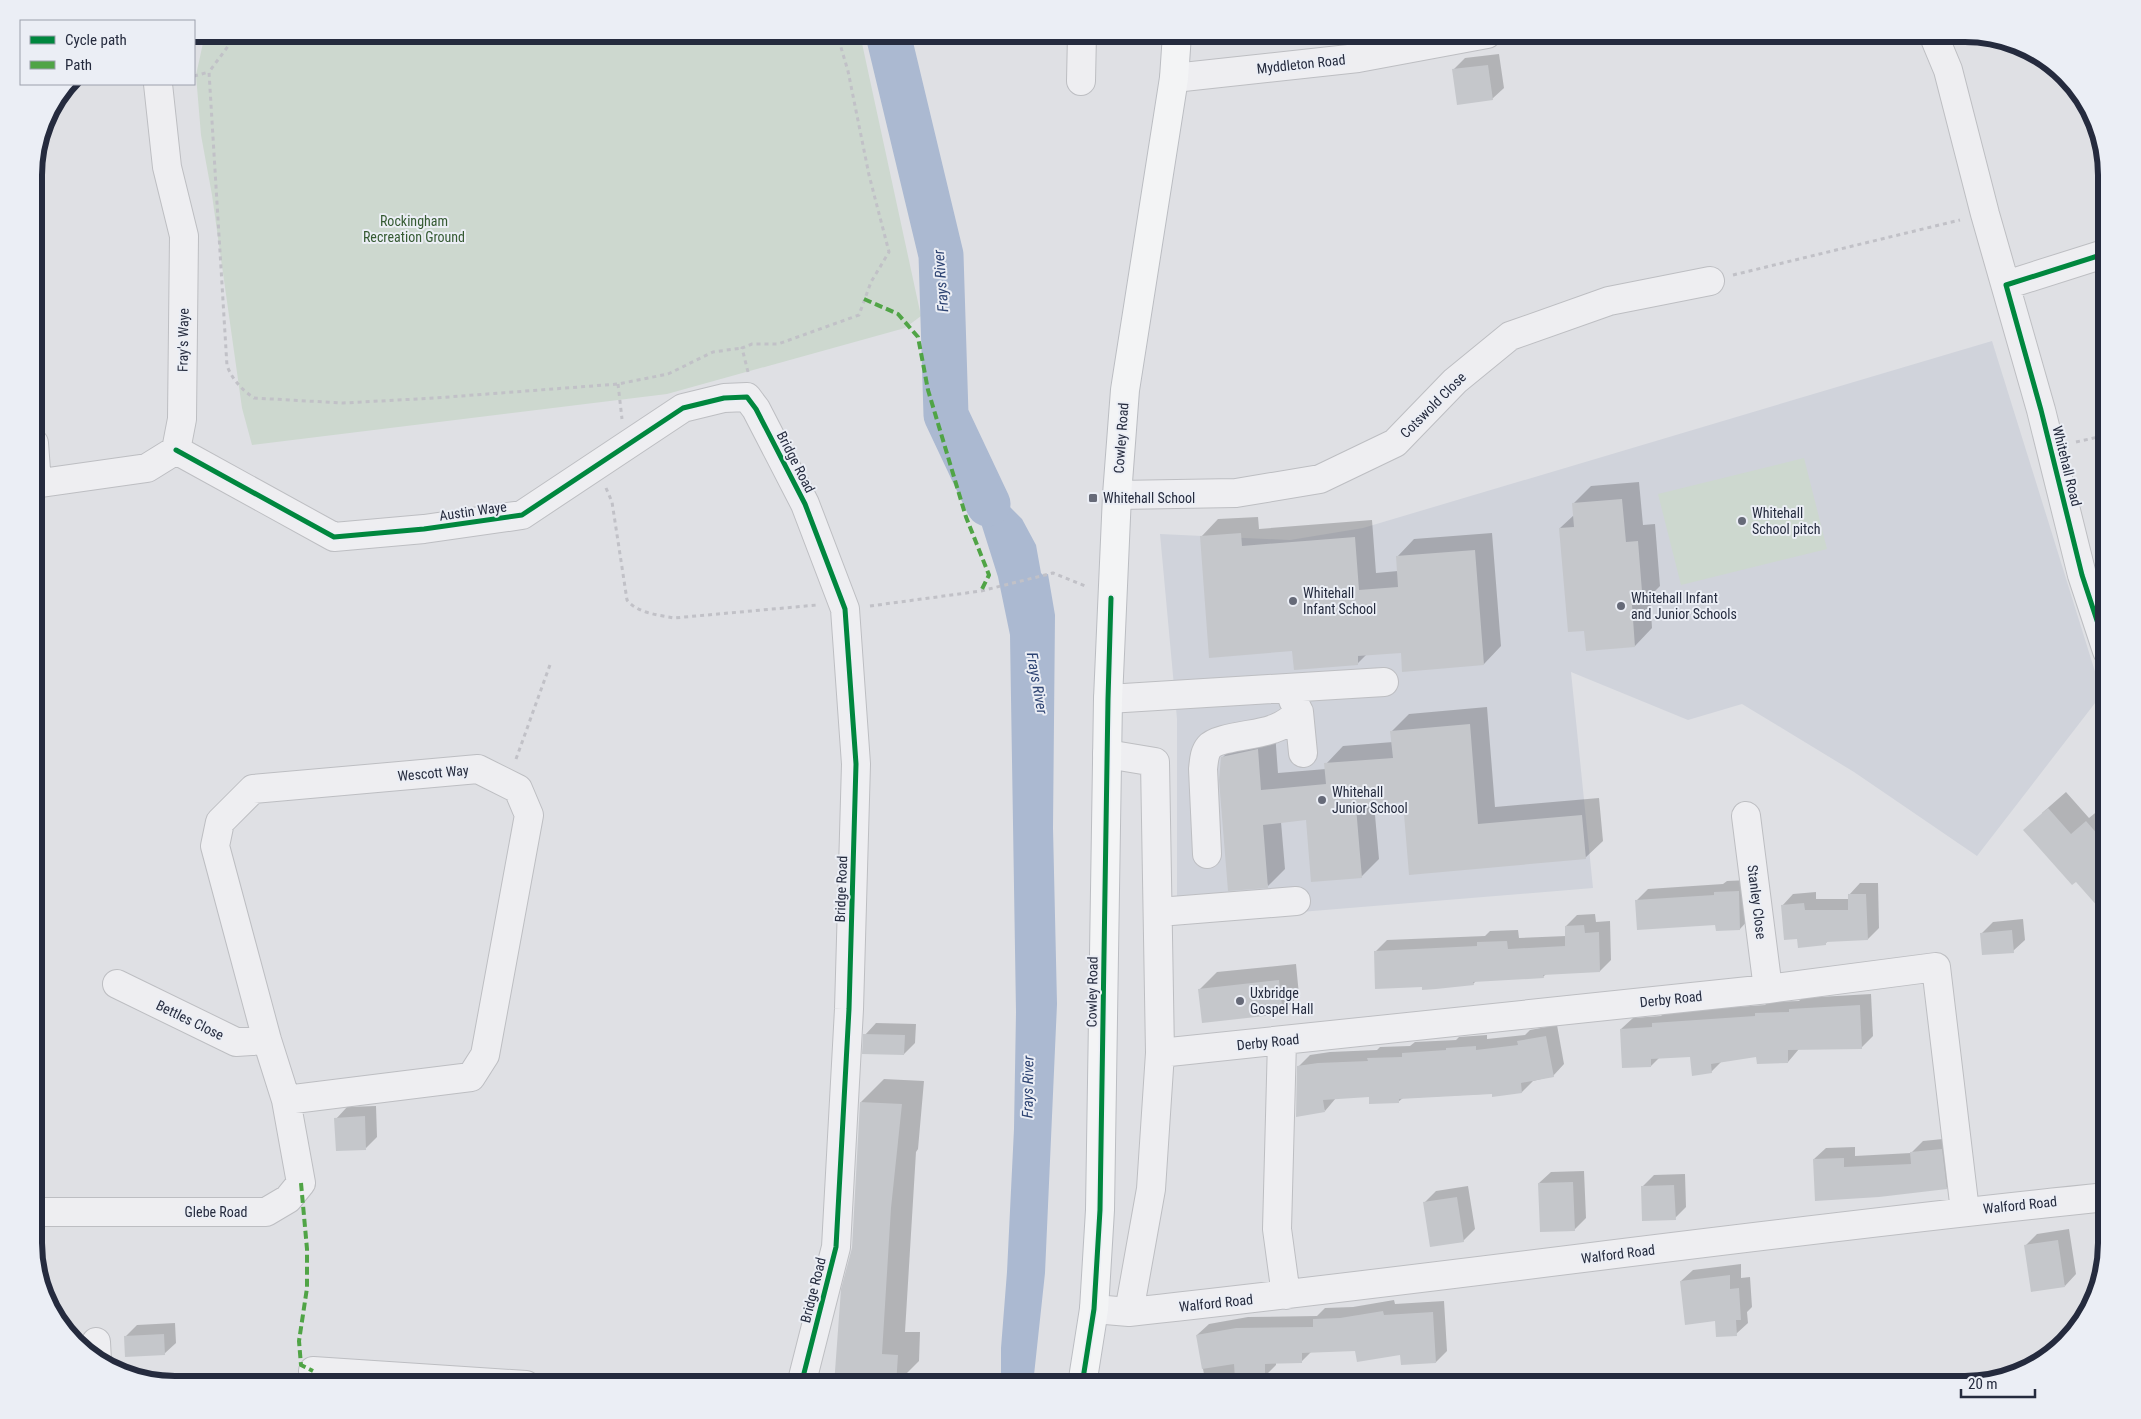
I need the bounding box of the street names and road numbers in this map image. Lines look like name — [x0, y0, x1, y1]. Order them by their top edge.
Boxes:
street label: Myddleton Road — [1256, 51, 1346, 77]
street label: Fray's Waye — [174, 307, 192, 372]
street label: Cotswold Close — [1397, 369, 1469, 441]
street label: Cowley Road — [1111, 402, 1131, 474]
street label: Whitehall Road — [2049, 424, 2085, 508]
street label: Bridge Road — [774, 429, 818, 495]
street label: Austin Waye — [438, 498, 508, 524]
street label: Wescott Way — [397, 762, 469, 784]
street label: Bridge Road — [832, 855, 850, 923]
street label: Stanley Close — [1745, 864, 1770, 940]
street label: Cowley Road — [1083, 956, 1101, 1028]
street label: Derby Road — [1639, 988, 1703, 1010]
street label: Bettles Close — [154, 997, 227, 1043]
street label: Derby Road — [1236, 1031, 1300, 1053]
street label: Walford Road — [1982, 1193, 2058, 1217]
street label: Glebe Road — [185, 1204, 247, 1220]
street label: Walford Road — [1580, 1242, 1656, 1266]
street label: Bridge Road — [797, 1256, 829, 1324]
street label: Walford Road — [1178, 1291, 1254, 1315]

